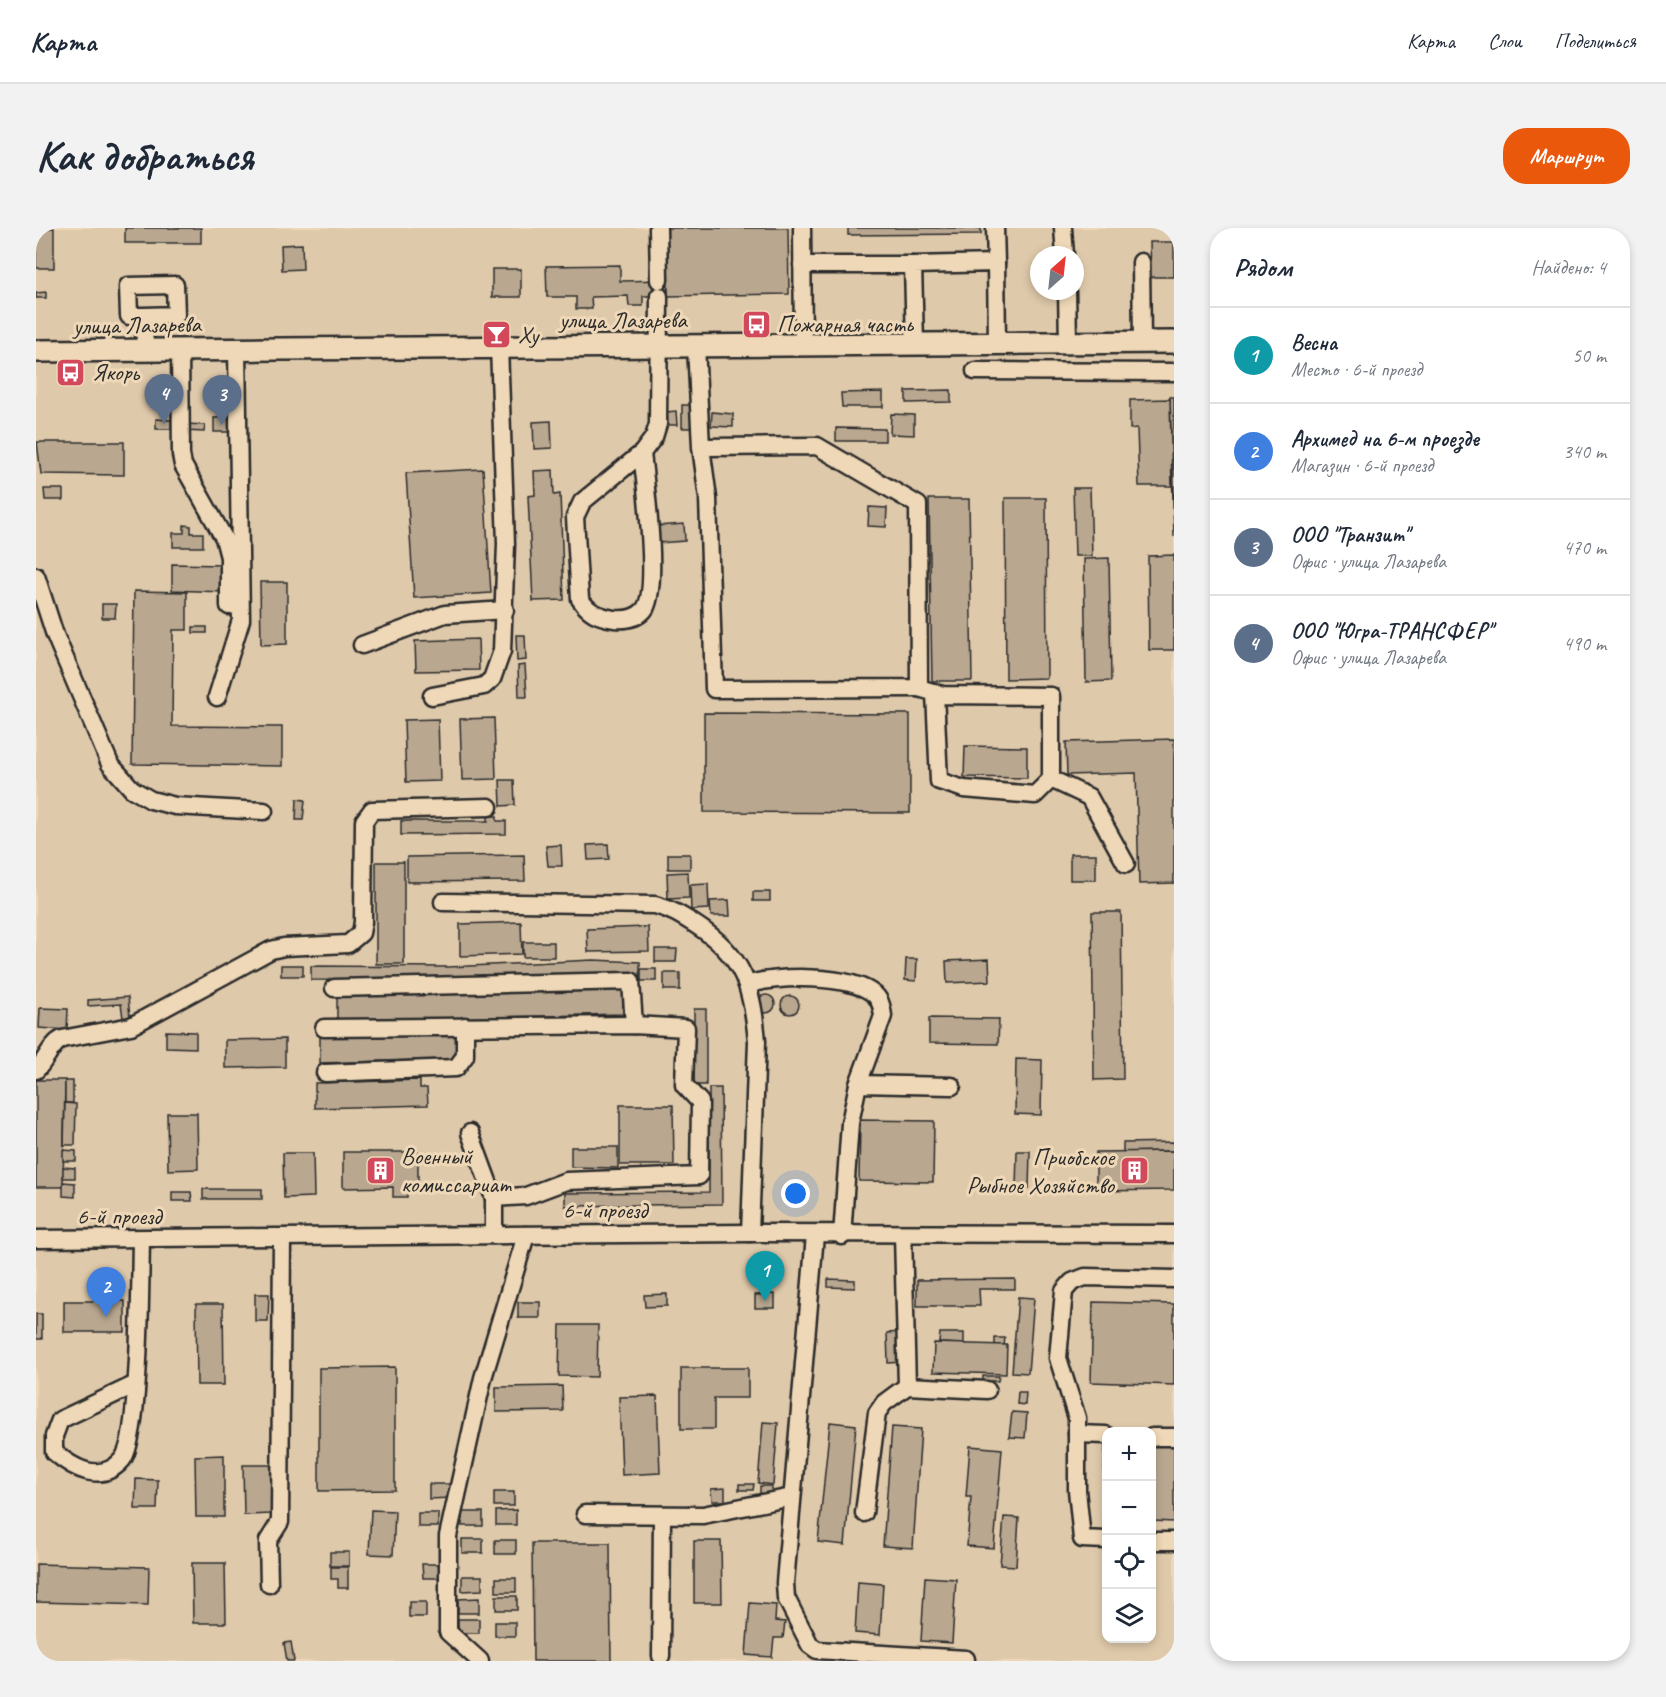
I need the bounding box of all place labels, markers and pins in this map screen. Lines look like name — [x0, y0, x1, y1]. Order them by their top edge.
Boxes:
bus stop icon: Пожарная часть — [740, 308, 772, 340]
place label: Пожарная часть — [777, 309, 914, 339]
bar icon: Xy — [481, 319, 513, 351]
place label: Xy — [518, 320, 540, 350]
bus stop icon: Якорь — [55, 356, 87, 388]
place label: Якорь — [92, 357, 141, 387]
pin: 4 — [144, 374, 184, 424]
pin: 3 — [202, 376, 242, 425]
place label: Военный комиссариат — [401, 1141, 512, 1199]
place label: Приобское Рыбное Хозяйство — [967, 1142, 1116, 1200]
building icon: Военный комиссариат — [364, 1154, 396, 1186]
building icon: Приобское Рыбное Хозяйство — [1119, 1155, 1151, 1187]
pin: 1 — [746, 1252, 784, 1301]
pin: 2 — [86, 1268, 126, 1317]

